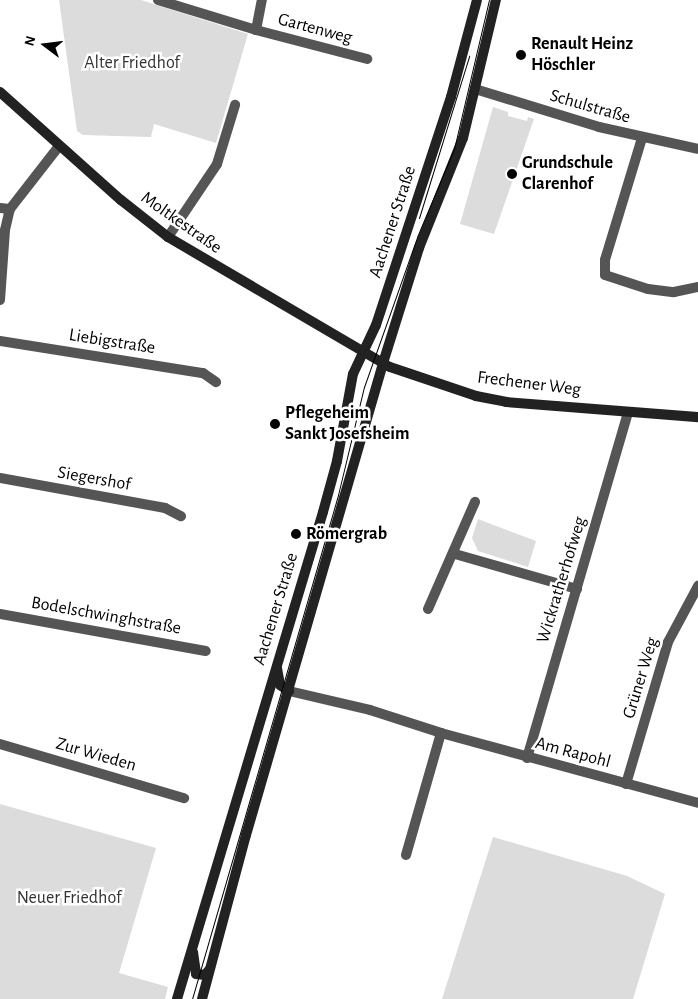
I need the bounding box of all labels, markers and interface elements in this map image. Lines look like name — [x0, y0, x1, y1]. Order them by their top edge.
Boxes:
street label: Gartenweg — [275, 9, 355, 49]
north arrow — [20, 20, 70, 70]
place label: Renault Heinz Höschler — [531, 34, 633, 76]
text: N — [22, 35, 39, 48]
marker: Renault Heinz Höschler — [515, 49, 527, 61]
park label: Alter Friedhof — [84, 52, 180, 74]
street label: Schulstraße — [547, 85, 633, 129]
place label: Grundschule Clarenhof — [522, 153, 613, 195]
street label: Aachener Straße — [365, 163, 421, 281]
marker: Grundschule Clarenhof — [506, 168, 518, 180]
street label: Moltkestraße — [136, 187, 226, 259]
street label: Liebigstraße — [67, 325, 157, 359]
street label: Frechener Weg — [476, 367, 582, 401]
place label: Pflegeheim Sankt Josefsheim — [285, 403, 410, 446]
marker: Pflegeheim Sankt Josefsheim — [269, 418, 281, 430]
street label: Siegershof — [56, 462, 132, 496]
street label: Wickratherhofweg — [533, 514, 591, 646]
place label: Römergrab — [306, 523, 387, 545]
marker: Römergrab — [290, 528, 302, 540]
street label: Aachener Straße — [249, 550, 303, 668]
street label: Bodelschwinghstraße — [30, 592, 182, 640]
street label: Grüner Weg — [618, 635, 664, 721]
street label: Zur Wieden — [53, 733, 139, 777]
street label: Am Rapohl — [533, 733, 613, 773]
park label: Neuer Friedhof — [17, 887, 121, 909]

